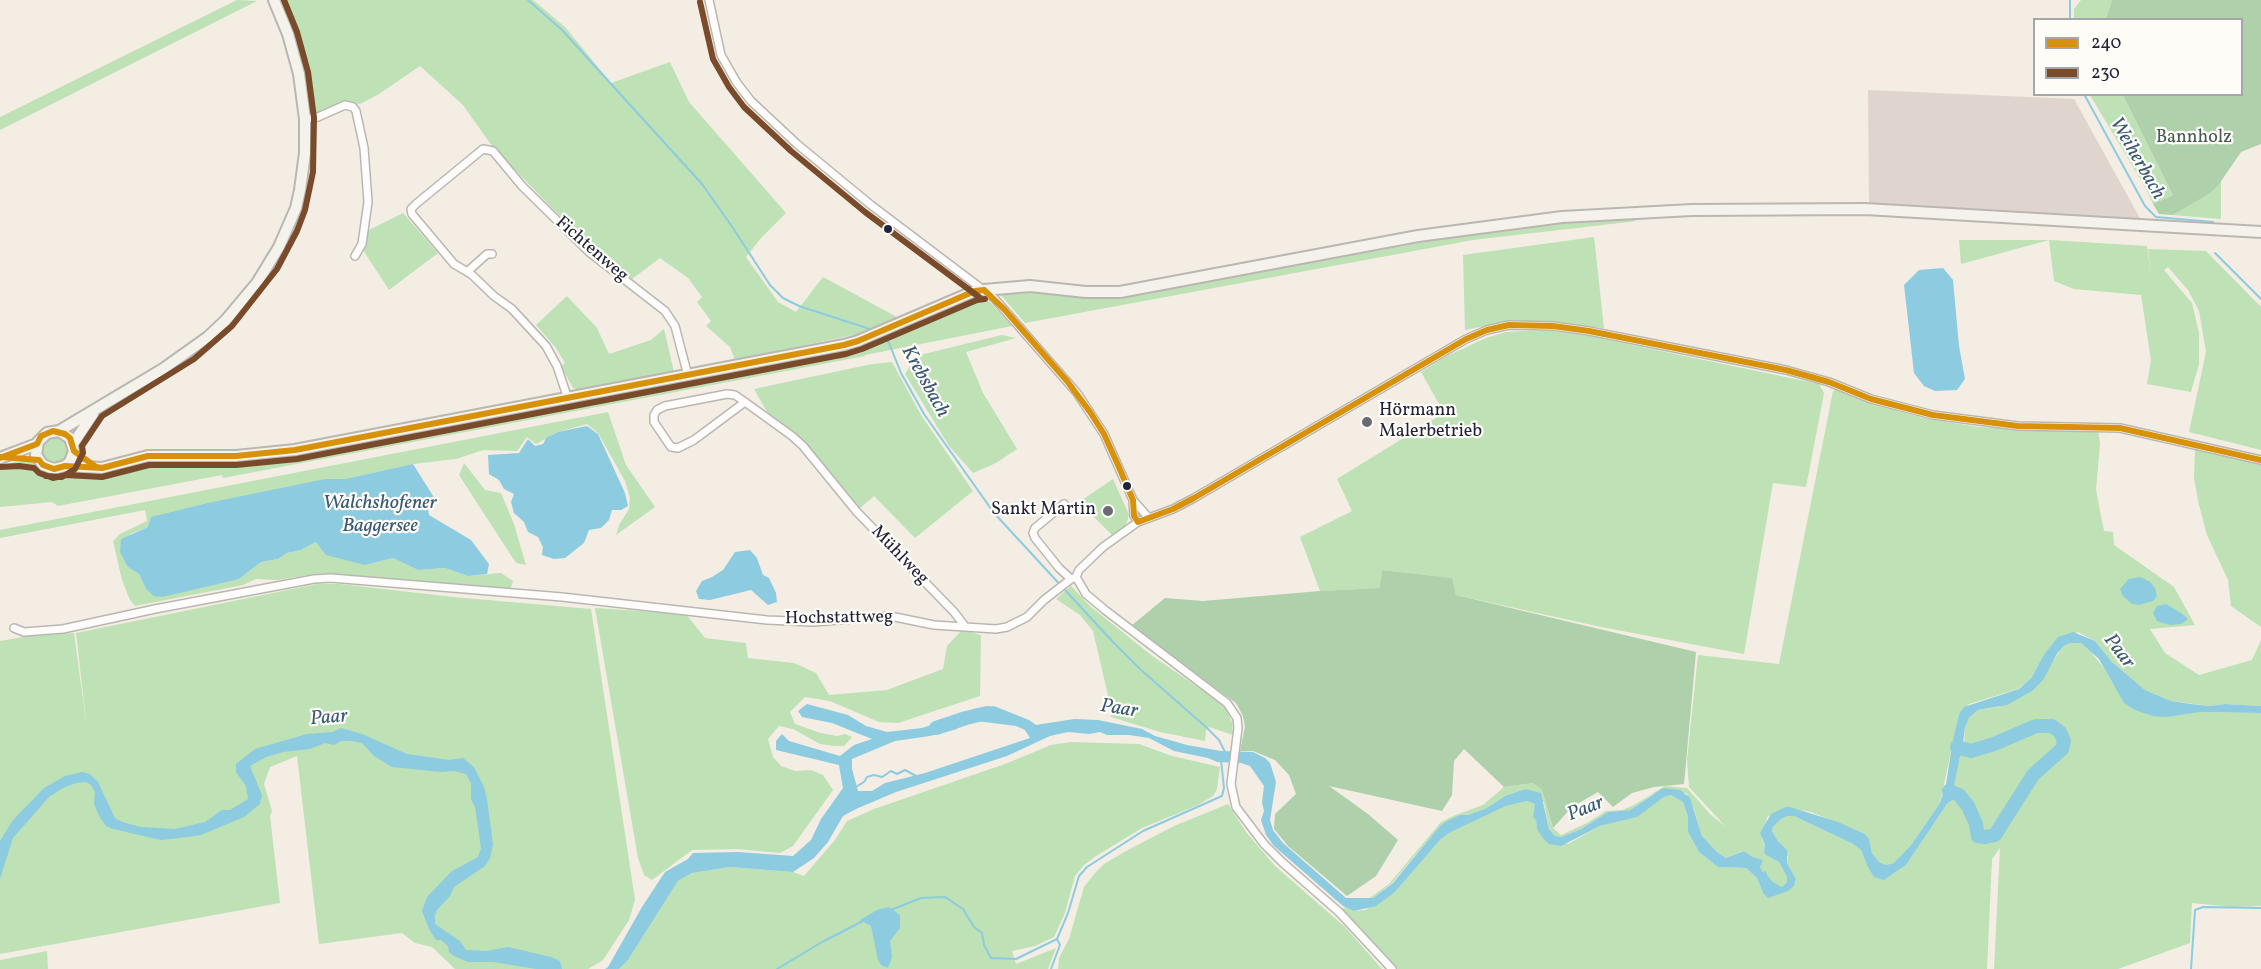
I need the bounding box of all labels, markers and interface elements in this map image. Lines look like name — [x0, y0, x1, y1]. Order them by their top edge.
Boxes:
legend — [2033, 18, 2243, 96]
text: 240 — [2091, 31, 2121, 56]
text: 230 — [2091, 61, 2120, 86]
water label: Weiherbach — [2103, 114, 2169, 204]
park label: Bannholz — [2156, 128, 2232, 150]
street label: Fichtenweg — [550, 212, 632, 288]
unlabelled marker — [882, 223, 894, 235]
water label: Krebsbach — [894, 342, 954, 422]
place label: Hörmann Malerbetrieb — [1379, 401, 1482, 444]
marker: Hörmann Malerbetrieb — [1360, 415, 1374, 429]
unlabelled marker — [1121, 480, 1133, 492]
water label: Walchshofener Baggersee — [323, 492, 437, 539]
place label: Sankt Martin — [991, 500, 1096, 522]
marker: Sankt Martin — [1101, 504, 1115, 518]
street label: Mühlweg — [865, 522, 933, 590]
street label: Hochstattweg — [785, 607, 893, 631]
water label: Paar — [2097, 630, 2139, 674]
water label: Paar — [1098, 695, 1140, 725]
water label: Paar — [309, 705, 349, 733]
water label: Paar — [1564, 792, 1608, 828]

